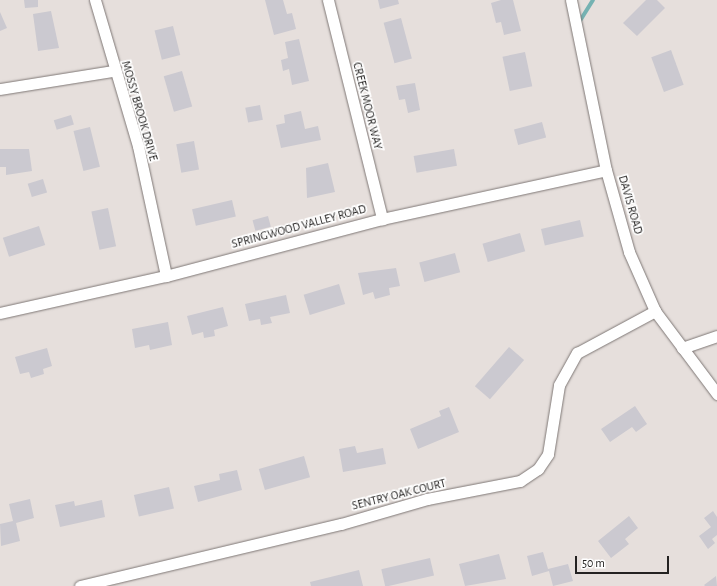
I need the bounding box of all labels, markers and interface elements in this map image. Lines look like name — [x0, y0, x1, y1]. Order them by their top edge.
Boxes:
street label: MOSSY BROOK DRIVE — [118, 59, 160, 163]
street label: CREEK MOOR WAY — [349, 61, 385, 151]
street label: DAVIS ROAD — [615, 174, 645, 236]
street label: SPRINGWOOD VALLEY ROAD — [230, 202, 368, 252]
street label: SENTRY OAK COURT — [351, 476, 447, 514]
scale bar — [577, 548, 671, 574]
text: 50 m — [582, 557, 605, 569]

